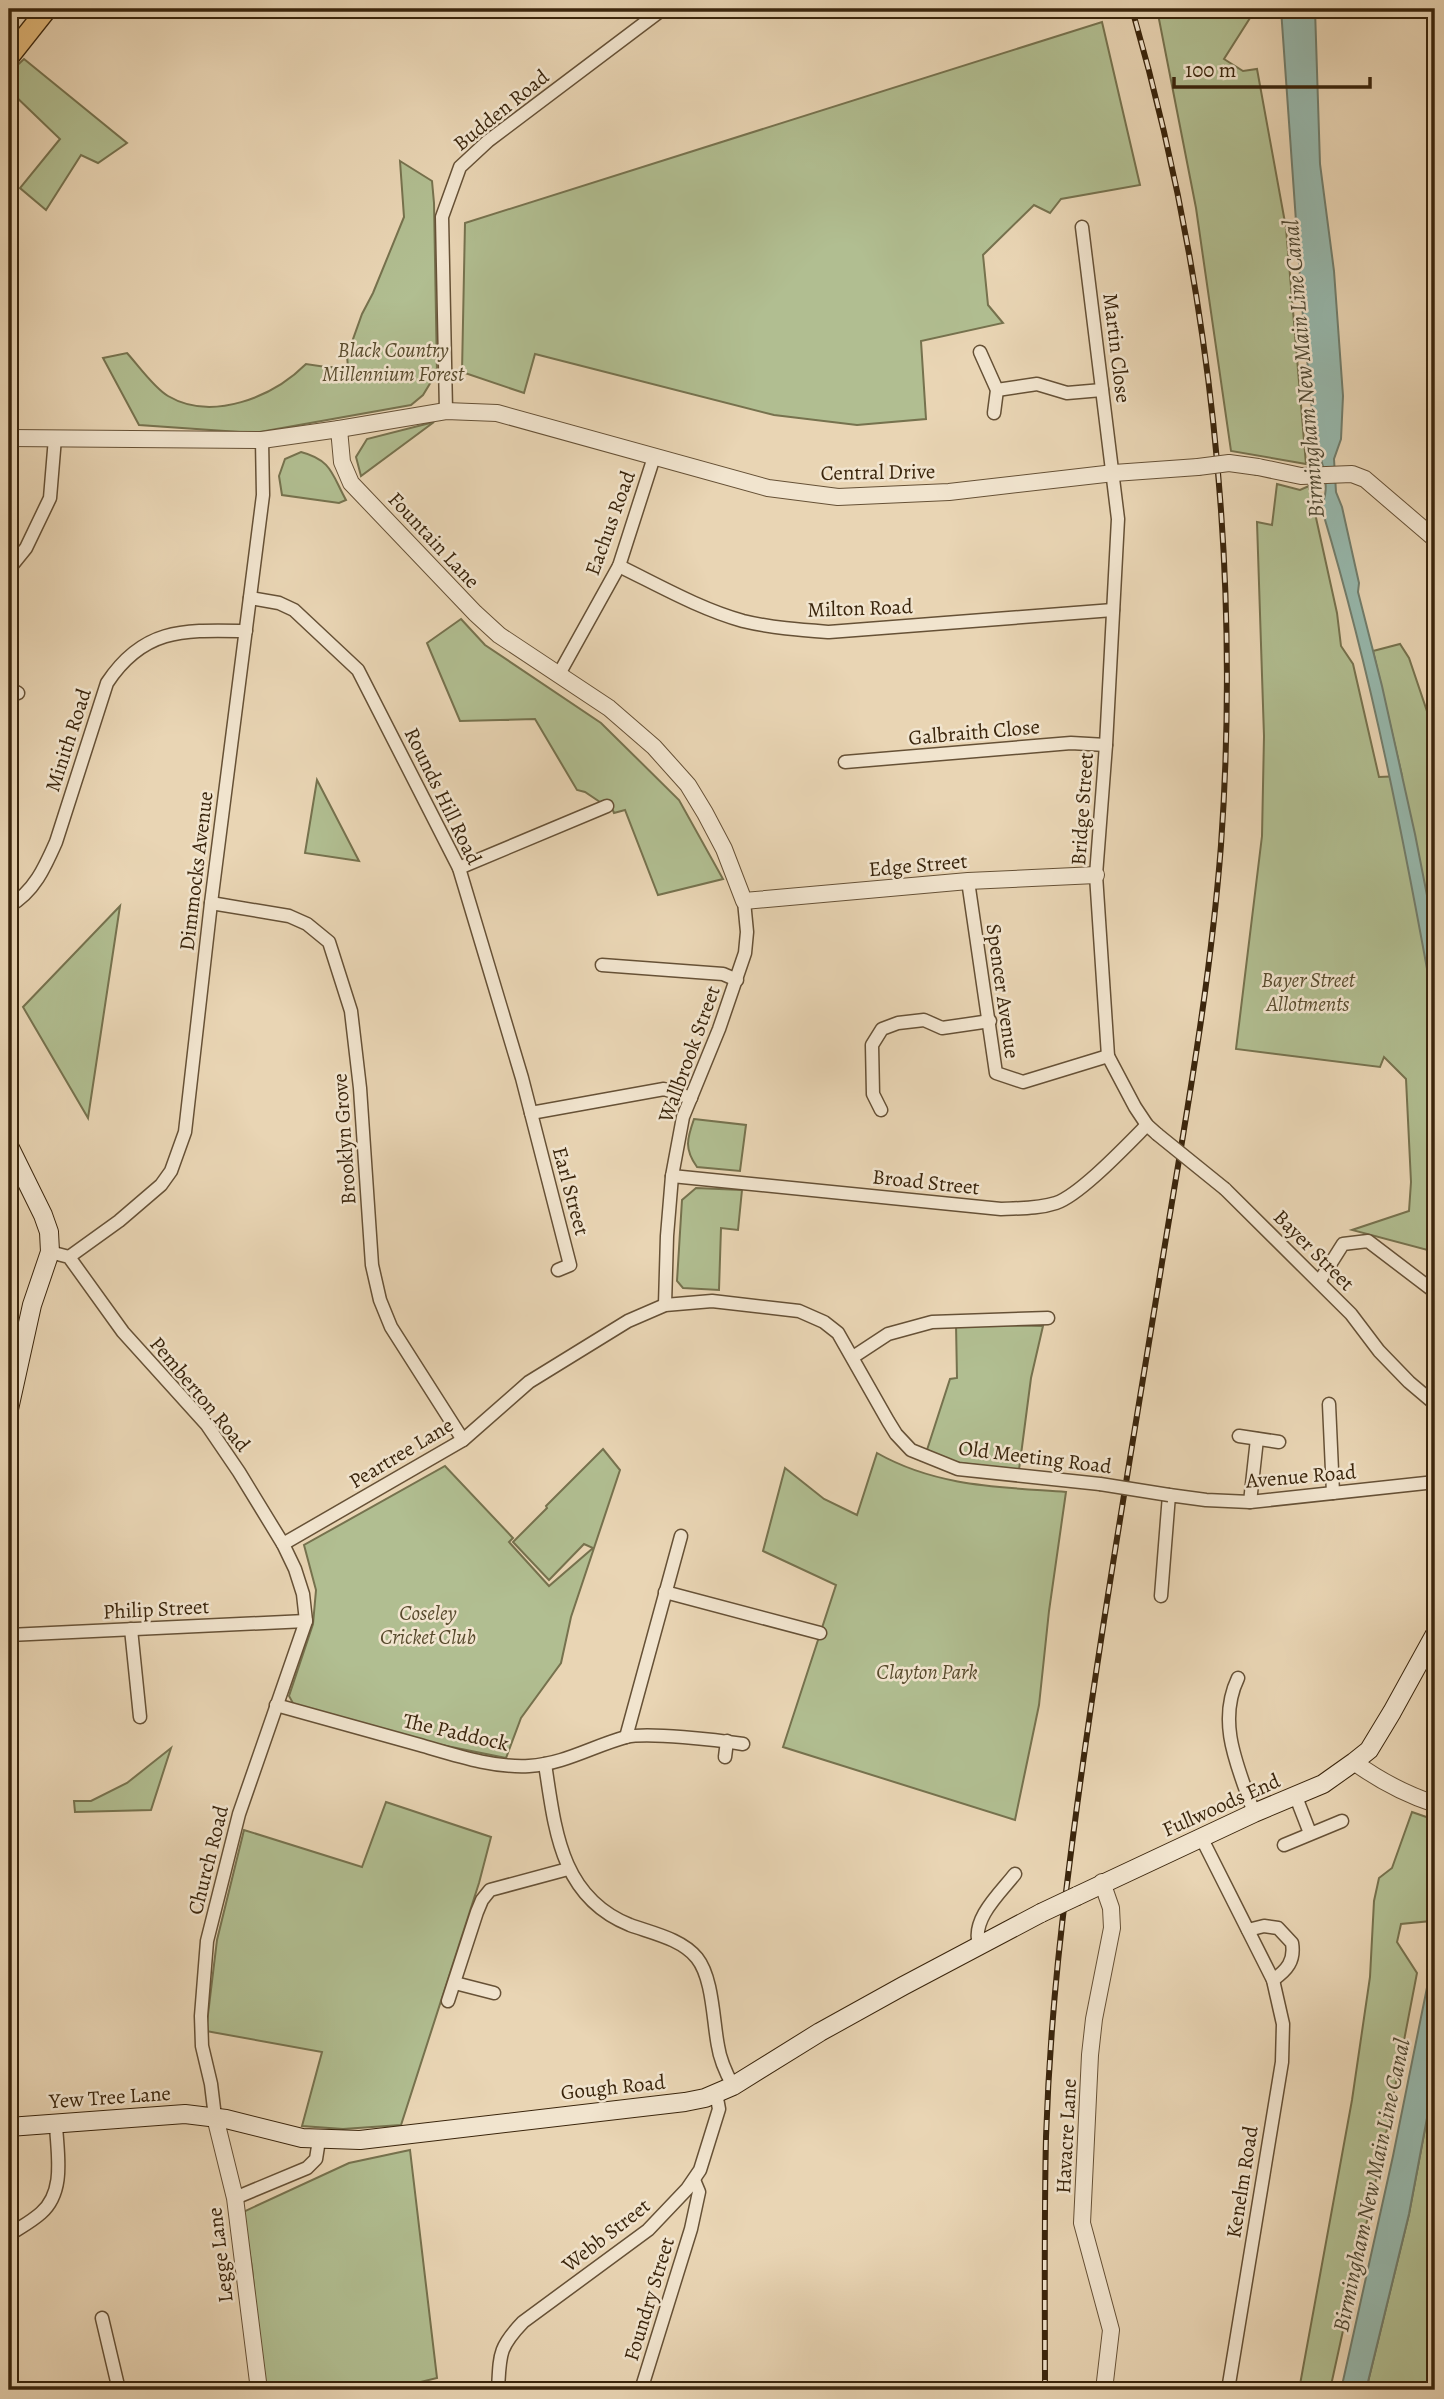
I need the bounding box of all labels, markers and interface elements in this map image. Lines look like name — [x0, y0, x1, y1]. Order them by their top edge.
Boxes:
scale bar — [1174, 46, 1370, 90]
text: 100 m — [1185, 56, 1236, 84]
street label: Budden Road — [447, 62, 555, 157]
water label: Birmingham New Main Line Canal — [1275, 218, 1332, 519]
street label: Martin Close — [1096, 291, 1138, 405]
park label: Black Country Millennium Forest — [322, 336, 465, 388]
street label: Central Drive — [820, 457, 936, 487]
street label: Eachus Road — [578, 466, 642, 579]
street label: Fountain Lane — [382, 486, 486, 594]
street label: Milton Road — [807, 592, 914, 624]
street label: Minith Road — [38, 684, 98, 795]
street label: Galbraith Close — [907, 712, 1041, 752]
street label: Rounds Hill Road — [398, 723, 489, 870]
street label: Bridge Street — [1064, 751, 1100, 866]
street label: Dimmocks Avenue — [172, 790, 220, 952]
street label: Edge Street — [868, 847, 969, 883]
street label: Spencer Avenue — [980, 922, 1026, 1060]
park label: Bayer Street Allotments — [1261, 966, 1356, 1018]
street label: Wallbrook Street — [651, 982, 727, 1127]
street label: Brooklyn Grove — [325, 1072, 363, 1206]
street label: Earl Street — [546, 1144, 596, 1239]
street label: Broad Street — [871, 1162, 981, 1202]
street label: Bayer Street — [1267, 1203, 1361, 1297]
street label: Pemberton Road — [144, 1330, 257, 1458]
street label: Peartree Lane — [344, 1411, 458, 1495]
street label: Old Meeting Road — [957, 1434, 1114, 1480]
street label: Avenue Road — [1244, 1457, 1358, 1495]
street label: Philip Street — [102, 1592, 210, 1626]
park label: Coseley Cricket Club — [380, 1599, 476, 1651]
park label: Clayton Park — [876, 1658, 978, 1686]
street label: The Paddock — [400, 1706, 512, 1758]
street label: Fullwoods End — [1158, 1766, 1285, 1843]
street label: Church Road — [181, 1802, 235, 1918]
water label: Birmingham New Main Line Canal — [1325, 2035, 1418, 2335]
street label: Gough Road — [559, 2068, 667, 2106]
street label: Havacre Lane — [1049, 2078, 1083, 2194]
street label: Yew Tree Lane — [47, 2079, 172, 2115]
street label: Kenelm Road — [1219, 2123, 1265, 2240]
street label: Webb Street — [555, 2192, 656, 2279]
street label: Legge Lane — [200, 2206, 240, 2304]
street label: Foundry Street — [617, 2234, 681, 2364]

